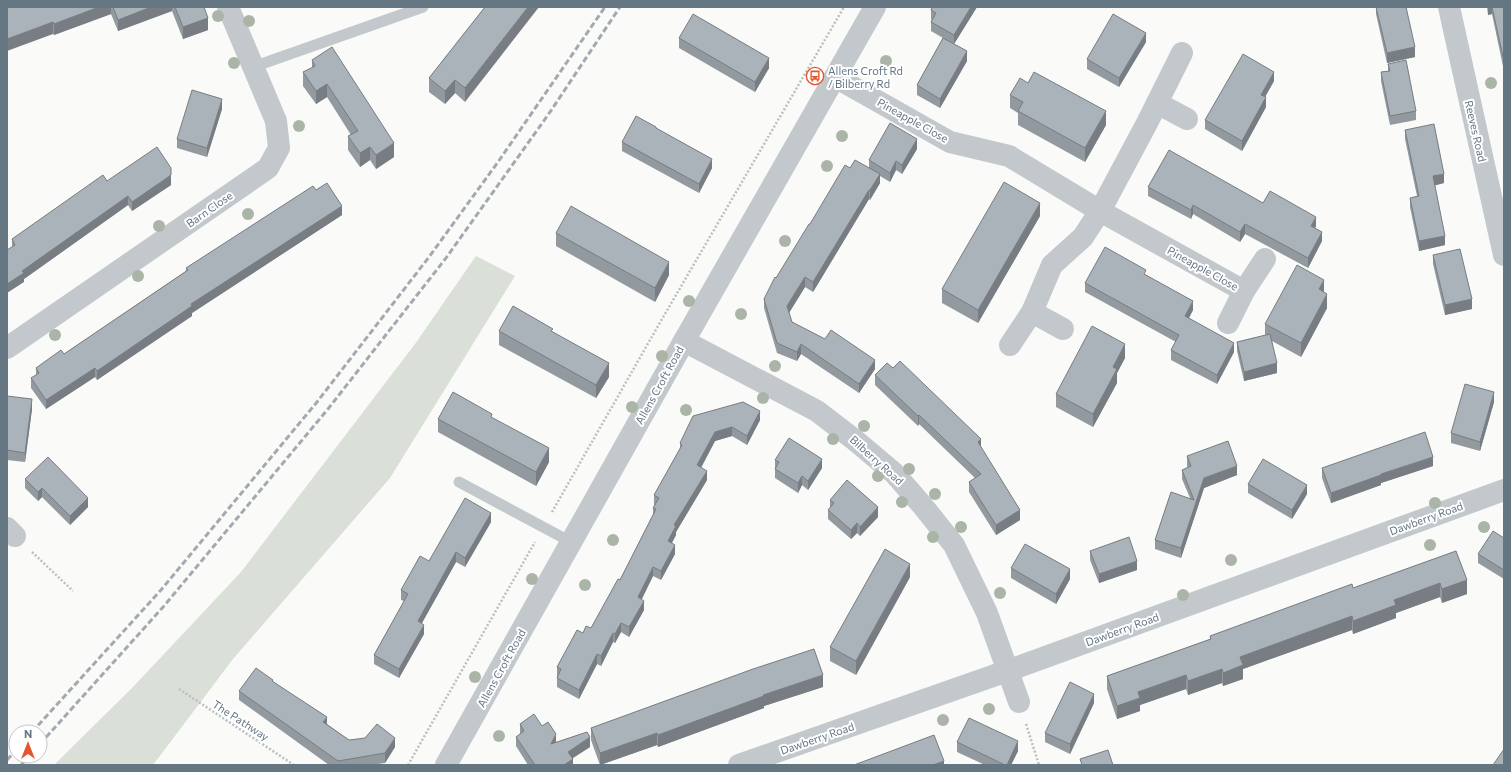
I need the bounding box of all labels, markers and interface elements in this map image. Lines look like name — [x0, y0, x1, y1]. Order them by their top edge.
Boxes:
place label: Allens Croft Rd / Bilberry Rd — [828, 64, 903, 90]
bus stop icon: Allens Croft Rd / Bilberry Rd — [805, 66, 825, 86]
street label: Pineapple Close — [875, 95, 951, 145]
street label: Reeves Road — [1463, 99, 1489, 163]
street label: Barn Close — [183, 188, 235, 230]
street label: Pineapple Close — [1165, 243, 1241, 293]
street label: Allens Croft Road — [632, 344, 686, 426]
street label: Bilberry Road — [848, 433, 906, 487]
street label: Dawberry Road — [1388, 499, 1464, 537]
street label: Dawberry Road — [1084, 610, 1160, 648]
street label: Allens Croft Road — [474, 627, 528, 709]
street label: The Pathway — [210, 697, 272, 743]
street label: Dawberry Road — [778, 719, 856, 757]
north arrow — [8, 724, 48, 764]
text: N — [24, 727, 32, 740]

